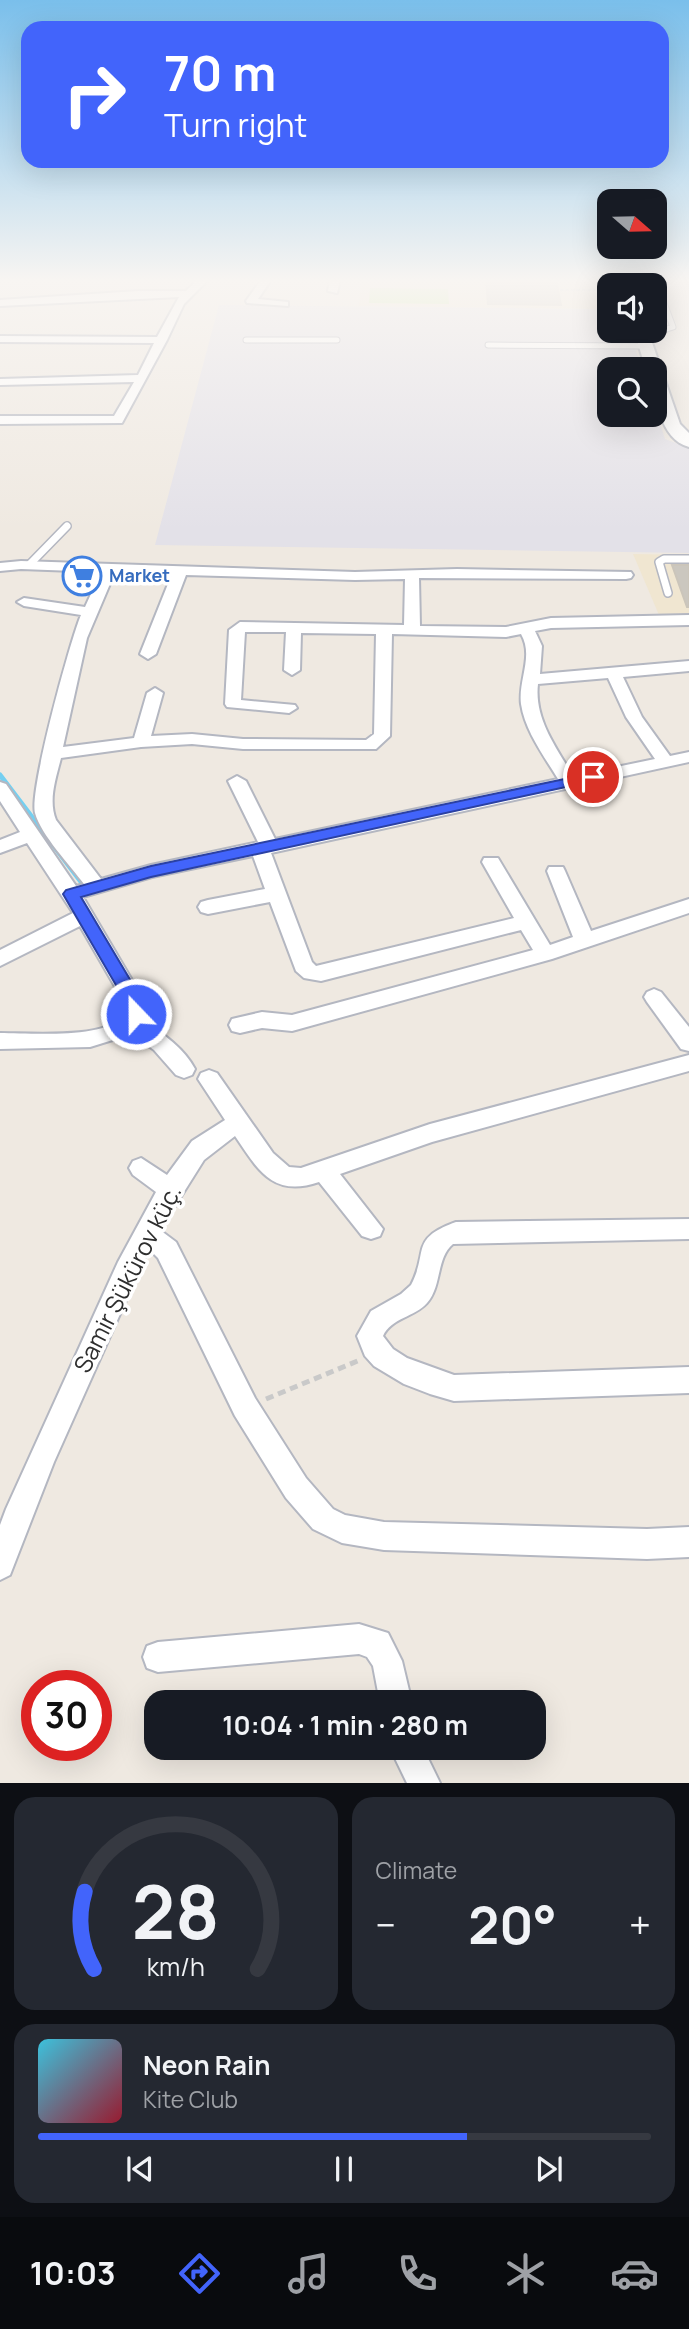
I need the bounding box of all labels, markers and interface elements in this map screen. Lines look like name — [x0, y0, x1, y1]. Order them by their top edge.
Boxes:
text: 70 m — [164, 39, 276, 106]
icon: right — [49, 49, 140, 140]
text: Turn right — [164, 103, 307, 147]
north arrow — [597, 189, 667, 259]
map controls — [597, 189, 667, 427]
button: sound — [597, 273, 667, 343]
button: search — [597, 357, 667, 427]
supermarket icon: Market — [61, 555, 103, 597]
place label: Market — [109, 563, 170, 587]
pin — [563, 747, 623, 807]
icon: arrive — [574, 758, 612, 796]
position arrow — [99, 977, 173, 1051]
street label: Samir Şükürov küç. — [65, 1179, 188, 1378]
speed limit sign: 30 — [21, 1670, 112, 1761]
text: 10:04 · 1 min · 280 m — [222, 1707, 468, 1743]
text: Climate — [376, 1854, 457, 1886]
text: 28 — [132, 1862, 220, 1962]
text: 20° — [468, 1889, 557, 1960]
text: − — [376, 1898, 396, 1950]
text: + — [629, 1898, 651, 1950]
text: km/h — [147, 1949, 205, 1984]
text: Neon Rain — [143, 2047, 271, 2083]
text: Kite Club — [143, 2083, 238, 2115]
icon: previous — [121, 2150, 159, 2188]
icon: pause — [325, 2150, 363, 2188]
icon: next — [530, 2150, 568, 2188]
icon: directions — [175, 2249, 224, 2298]
icon: music — [284, 2249, 333, 2298]
icon: phone — [393, 2249, 442, 2298]
icon: climate — [501, 2249, 550, 2298]
icon: car — [610, 2249, 659, 2298]
text: 10:03 — [30, 2251, 116, 2295]

